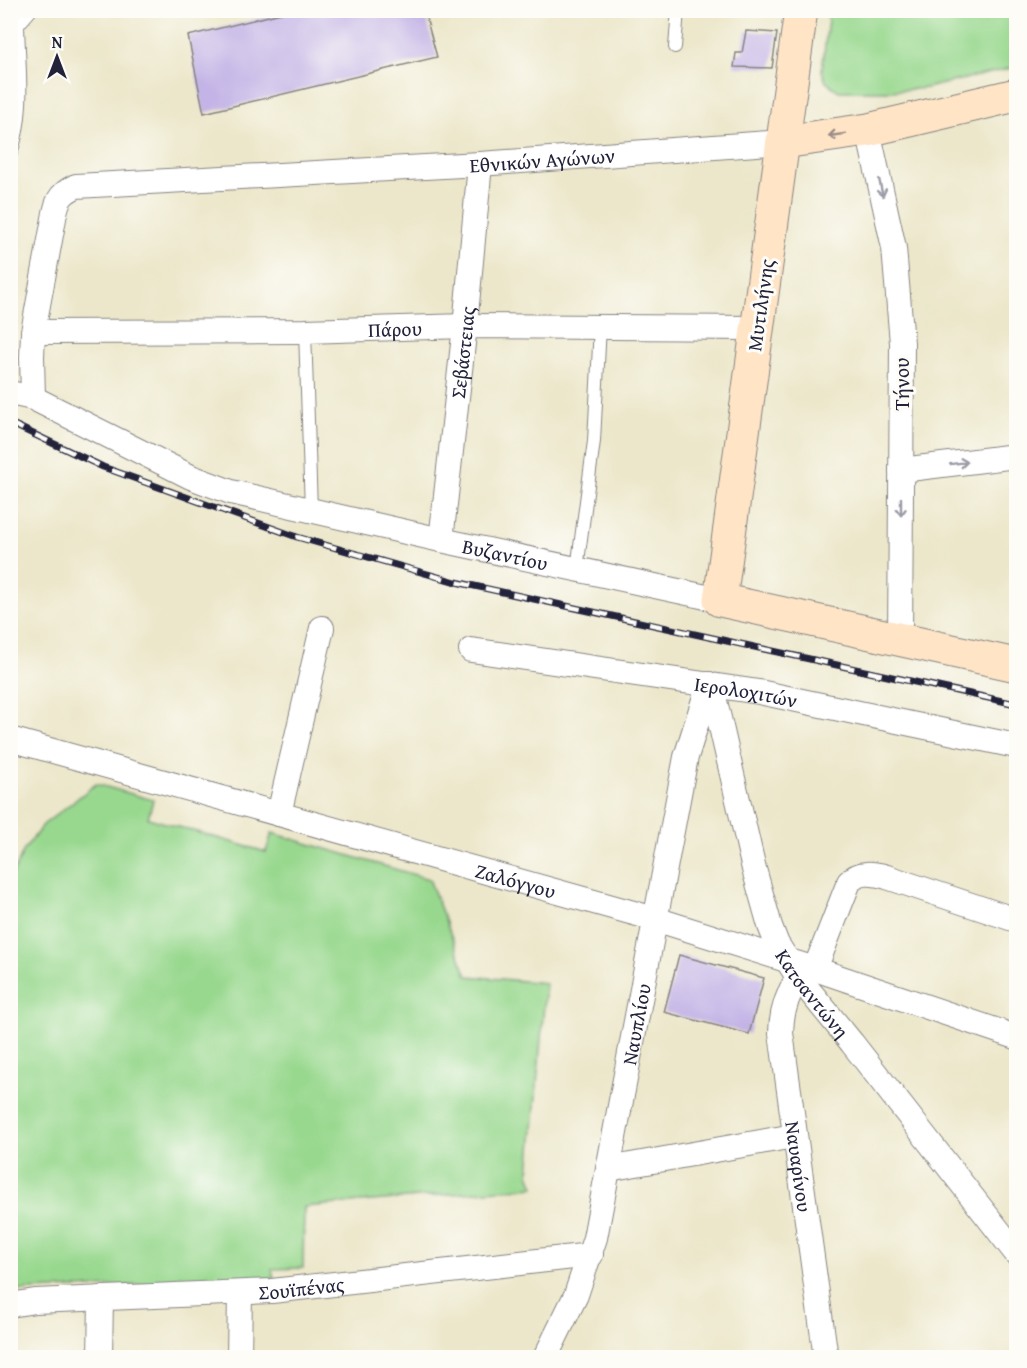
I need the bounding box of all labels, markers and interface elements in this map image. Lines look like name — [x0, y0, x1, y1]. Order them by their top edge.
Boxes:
north arrow — [27, 27, 87, 87]
text: N — [52, 30, 63, 54]
one-way arrow — [828, 129, 847, 140]
street label: Εθνικών Αγώνων — [469, 140, 616, 179]
one-way arrow — [876, 177, 887, 197]
street label: Μυτιλήνης — [739, 256, 781, 353]
street label: Σεβάστειας — [443, 304, 481, 400]
street label: Πάρου — [368, 313, 422, 344]
street label: Τήνου — [887, 358, 916, 410]
one-way arrow — [948, 458, 968, 469]
one-way arrow — [895, 496, 907, 516]
street label: Βυζαντίου — [460, 531, 551, 577]
street label: Ιερολοχιτών — [692, 668, 800, 714]
street label: Ζαλόγγου — [472, 855, 559, 905]
street label: Κατσαντώνη — [769, 943, 857, 1044]
street label: Ναυπλίου — [614, 981, 657, 1067]
street label: Ναυαρίνου — [779, 1119, 820, 1214]
street label: Σουϊπένας — [258, 1268, 346, 1306]

